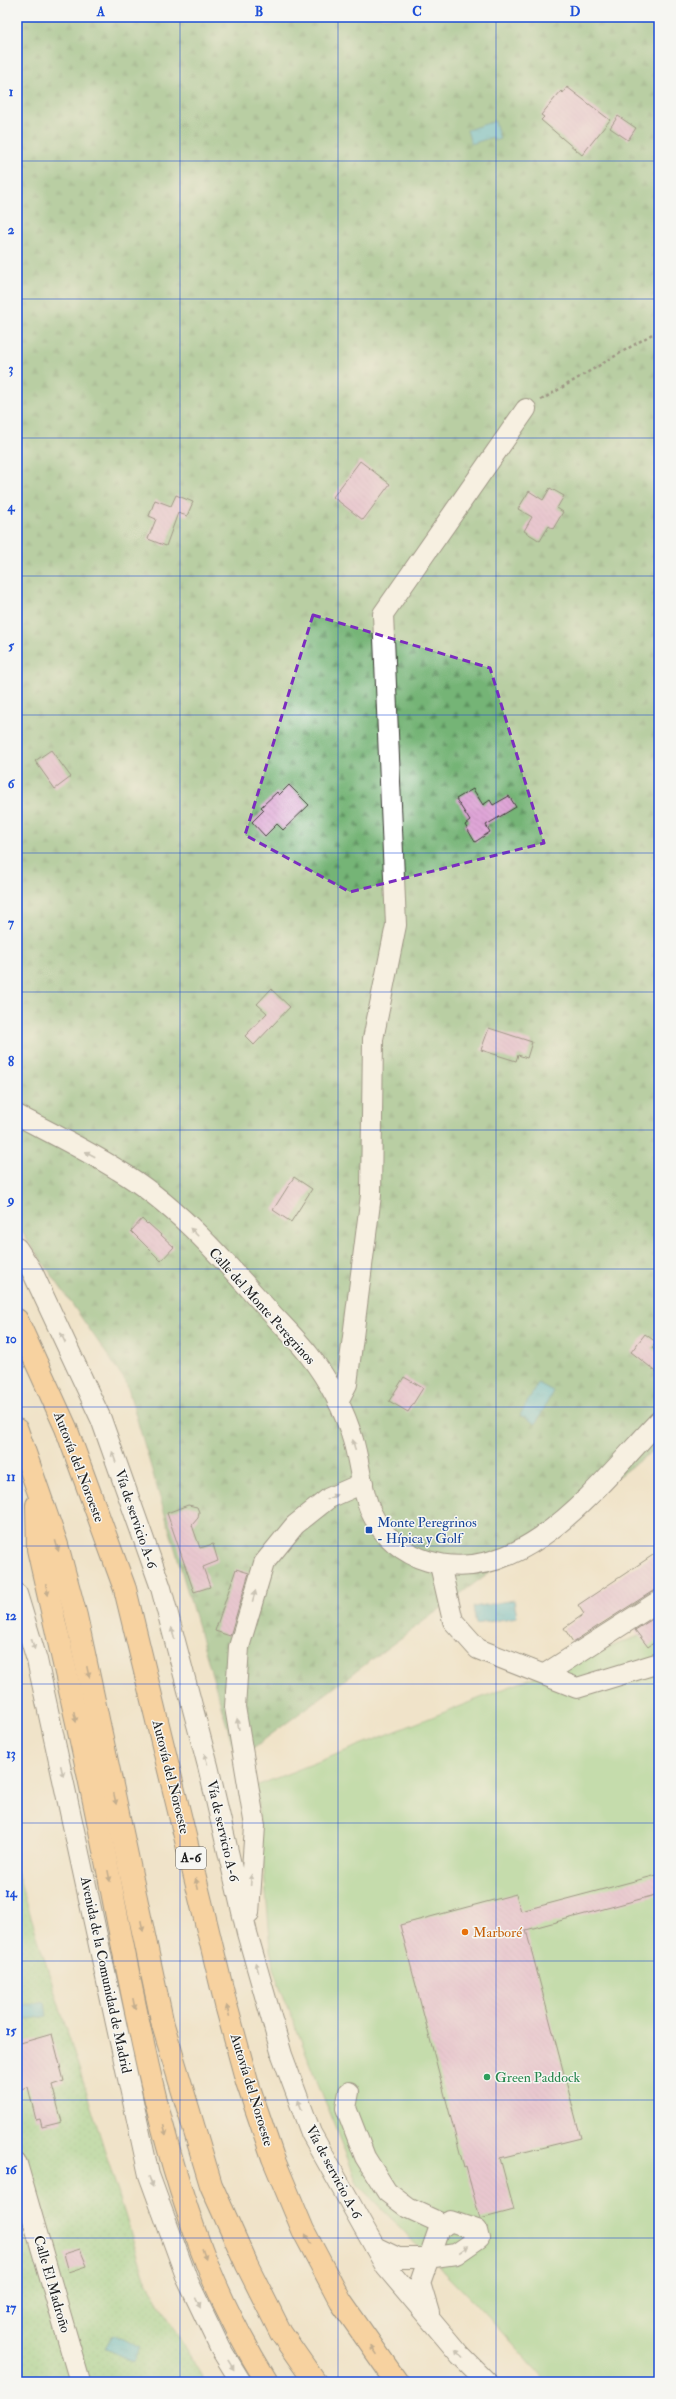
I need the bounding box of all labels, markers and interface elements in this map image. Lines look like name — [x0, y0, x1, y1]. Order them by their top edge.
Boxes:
text: A — [96, 4, 106, 20]
text: B — [255, 4, 263, 20]
text: C — [412, 4, 422, 20]
text: D — [570, 4, 581, 20]
text: 1 — [9, 84, 14, 100]
text: 2 — [8, 222, 15, 238]
text: 3 — [9, 361, 14, 377]
text: 4 — [6, 499, 15, 515]
text: 5 — [8, 638, 14, 654]
text: 6 — [8, 776, 16, 792]
text: 7 — [8, 915, 15, 931]
text: 8 — [8, 1054, 14, 1070]
one-way arrow — [84, 1151, 96, 1158]
text: 9 — [6, 1192, 15, 1208]
one-way arrow — [189, 1227, 199, 1237]
street label: Calle del Monte Peregrinos — [205, 1244, 319, 1368]
text: 10 — [5, 1331, 17, 1347]
one-way arrow — [60, 1332, 66, 1343]
street label: Autovía del Noroeste — [50, 1409, 108, 1525]
one-way arrow — [351, 1439, 357, 1451]
one-way arrow — [111, 1450, 117, 1462]
street label: Vía de servicio A-6 — [111, 1467, 161, 1572]
text: 11 — [6, 1469, 16, 1485]
one-way arrow — [326, 1494, 338, 1501]
place label: Monte Peregrinos - Hípica y Golf — [377, 1514, 477, 1548]
marker: Monte Peregrinos - Hípica y Golf — [364, 1525, 374, 1535]
one-way arrow — [54, 1540, 60, 1552]
one-way arrow — [45, 1584, 51, 1596]
one-way arrow — [251, 1590, 257, 1602]
text: 12 — [5, 1608, 17, 1624]
one-way arrow — [169, 1627, 175, 1640]
one-way arrow — [30, 1639, 36, 1651]
one-way arrow — [85, 1666, 91, 1678]
one-way arrow — [73, 1711, 79, 1723]
street label: Autovía del Noroeste — [148, 1717, 193, 1836]
one-way arrow — [234, 1718, 240, 1730]
text: 13 — [6, 1746, 16, 1762]
one-way arrow — [203, 1753, 209, 1765]
one-way arrow — [60, 1765, 66, 1777]
street label: Vía de servicio A-6 — [203, 1779, 243, 1884]
one-way arrow — [113, 1793, 119, 1805]
road number: A-6 — [176, 1847, 206, 1869]
one-way arrow — [107, 1870, 113, 1883]
street label: Avenida de la Comunidad de Madrid — [77, 1874, 135, 2075]
one-way arrow — [248, 1874, 255, 1886]
one-way arrow — [194, 1878, 200, 1891]
text: 14 — [5, 1885, 18, 1901]
one-way arrow — [140, 1920, 146, 1933]
place label: Marboré — [473, 1924, 522, 1941]
marker: Marboré — [460, 1927, 470, 1937]
one-way arrow — [254, 1961, 260, 1973]
one-way arrow — [132, 1998, 138, 2010]
one-way arrow — [224, 2005, 230, 2017]
text: 15 — [6, 2023, 16, 2039]
street label: Autovía del Noroeste — [227, 2031, 277, 2148]
place label: Green Paddock — [495, 2069, 581, 2086]
marker: Green Paddock — [482, 2072, 492, 2082]
one-way arrow — [297, 2098, 303, 2110]
street label: Vía de servicio A-6 — [302, 2122, 366, 2222]
one-way arrow — [162, 2124, 168, 2137]
text: 16 — [5, 2162, 18, 2178]
one-way arrow — [149, 2176, 155, 2188]
street label: Calle El Madroño — [30, 2233, 74, 2335]
one-way arrow — [304, 2233, 311, 2244]
one-way arrow — [458, 2244, 469, 2253]
one-way arrow — [201, 2249, 207, 2261]
one-way arrow — [195, 2297, 201, 2309]
text: 17 — [6, 2300, 17, 2316]
one-way arrow — [370, 2345, 378, 2355]
one-way arrow — [455, 2349, 464, 2359]
one-way arrow — [227, 2359, 234, 2371]

